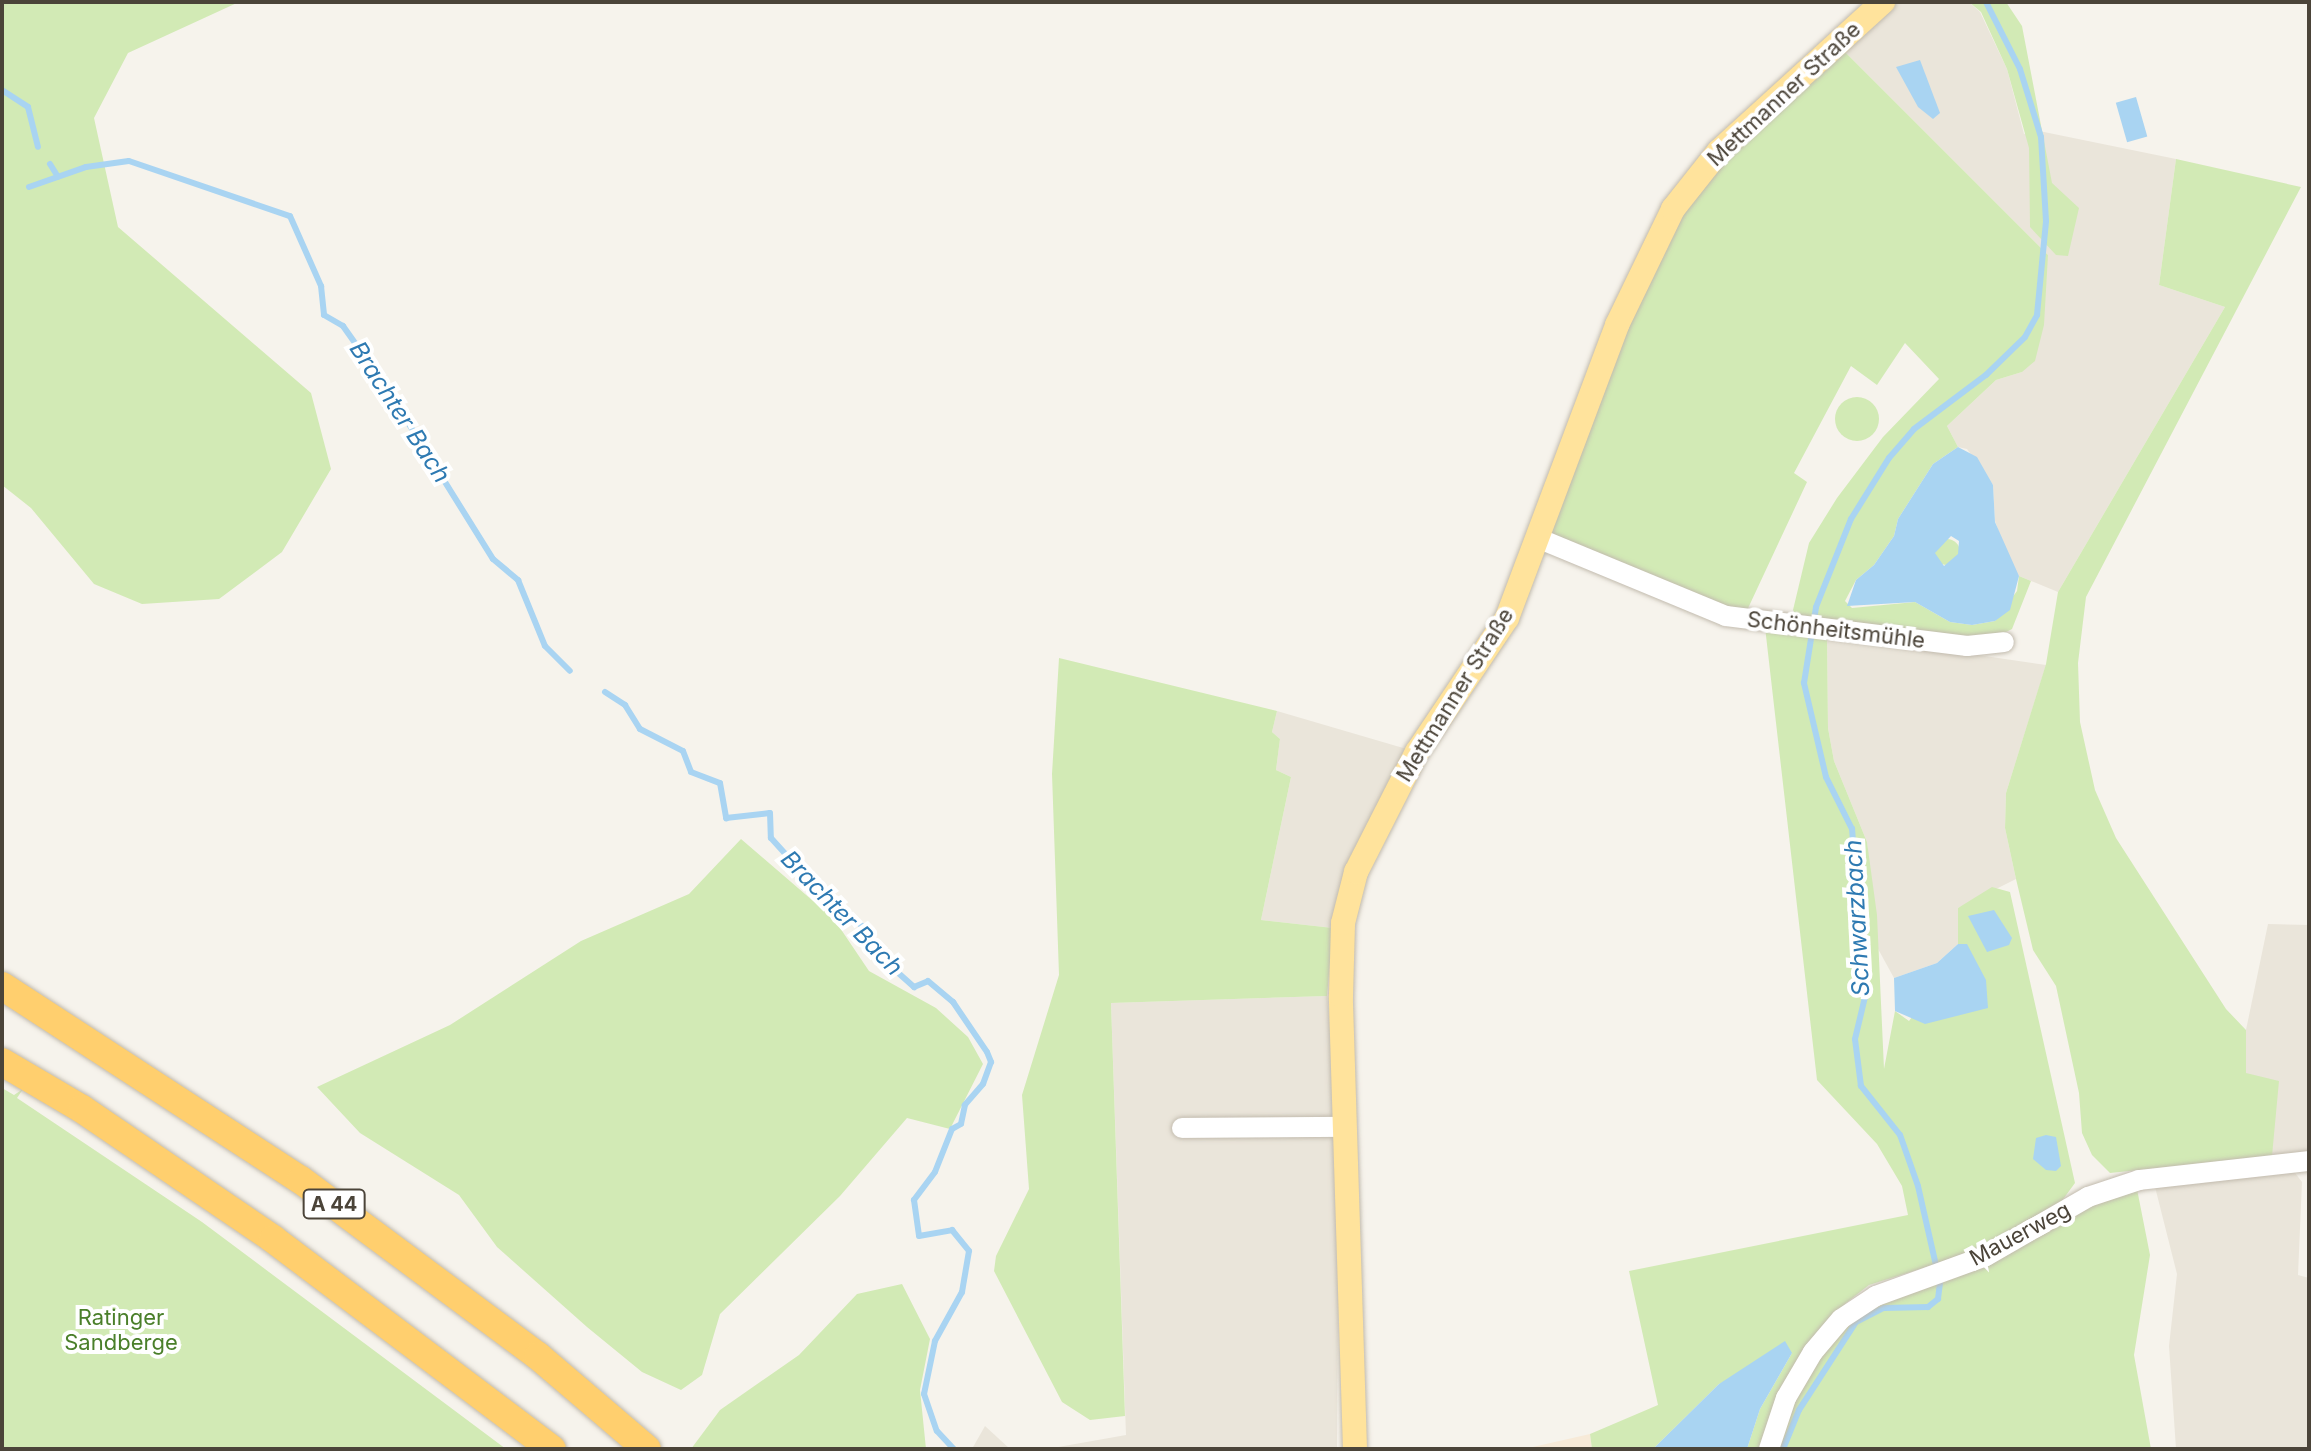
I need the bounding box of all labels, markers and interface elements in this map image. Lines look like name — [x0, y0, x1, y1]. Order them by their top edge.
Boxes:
street label: Mettmanner Straße — [1702, 16, 1866, 172]
water label: Brachter Bach — [344, 336, 456, 488]
street label: Mettmanner Straße — [1391, 603, 1519, 787]
street label: Schönheitsmühle — [1746, 606, 1926, 654]
water label: Schwarzbach — [1839, 839, 1875, 997]
water label: Brachter Bach — [775, 845, 909, 981]
road number: A 44 — [302, 1188, 366, 1220]
street label: Mauerweg — [1965, 1196, 2075, 1272]
park label: Ratinger Sandberge — [64, 1304, 178, 1356]

